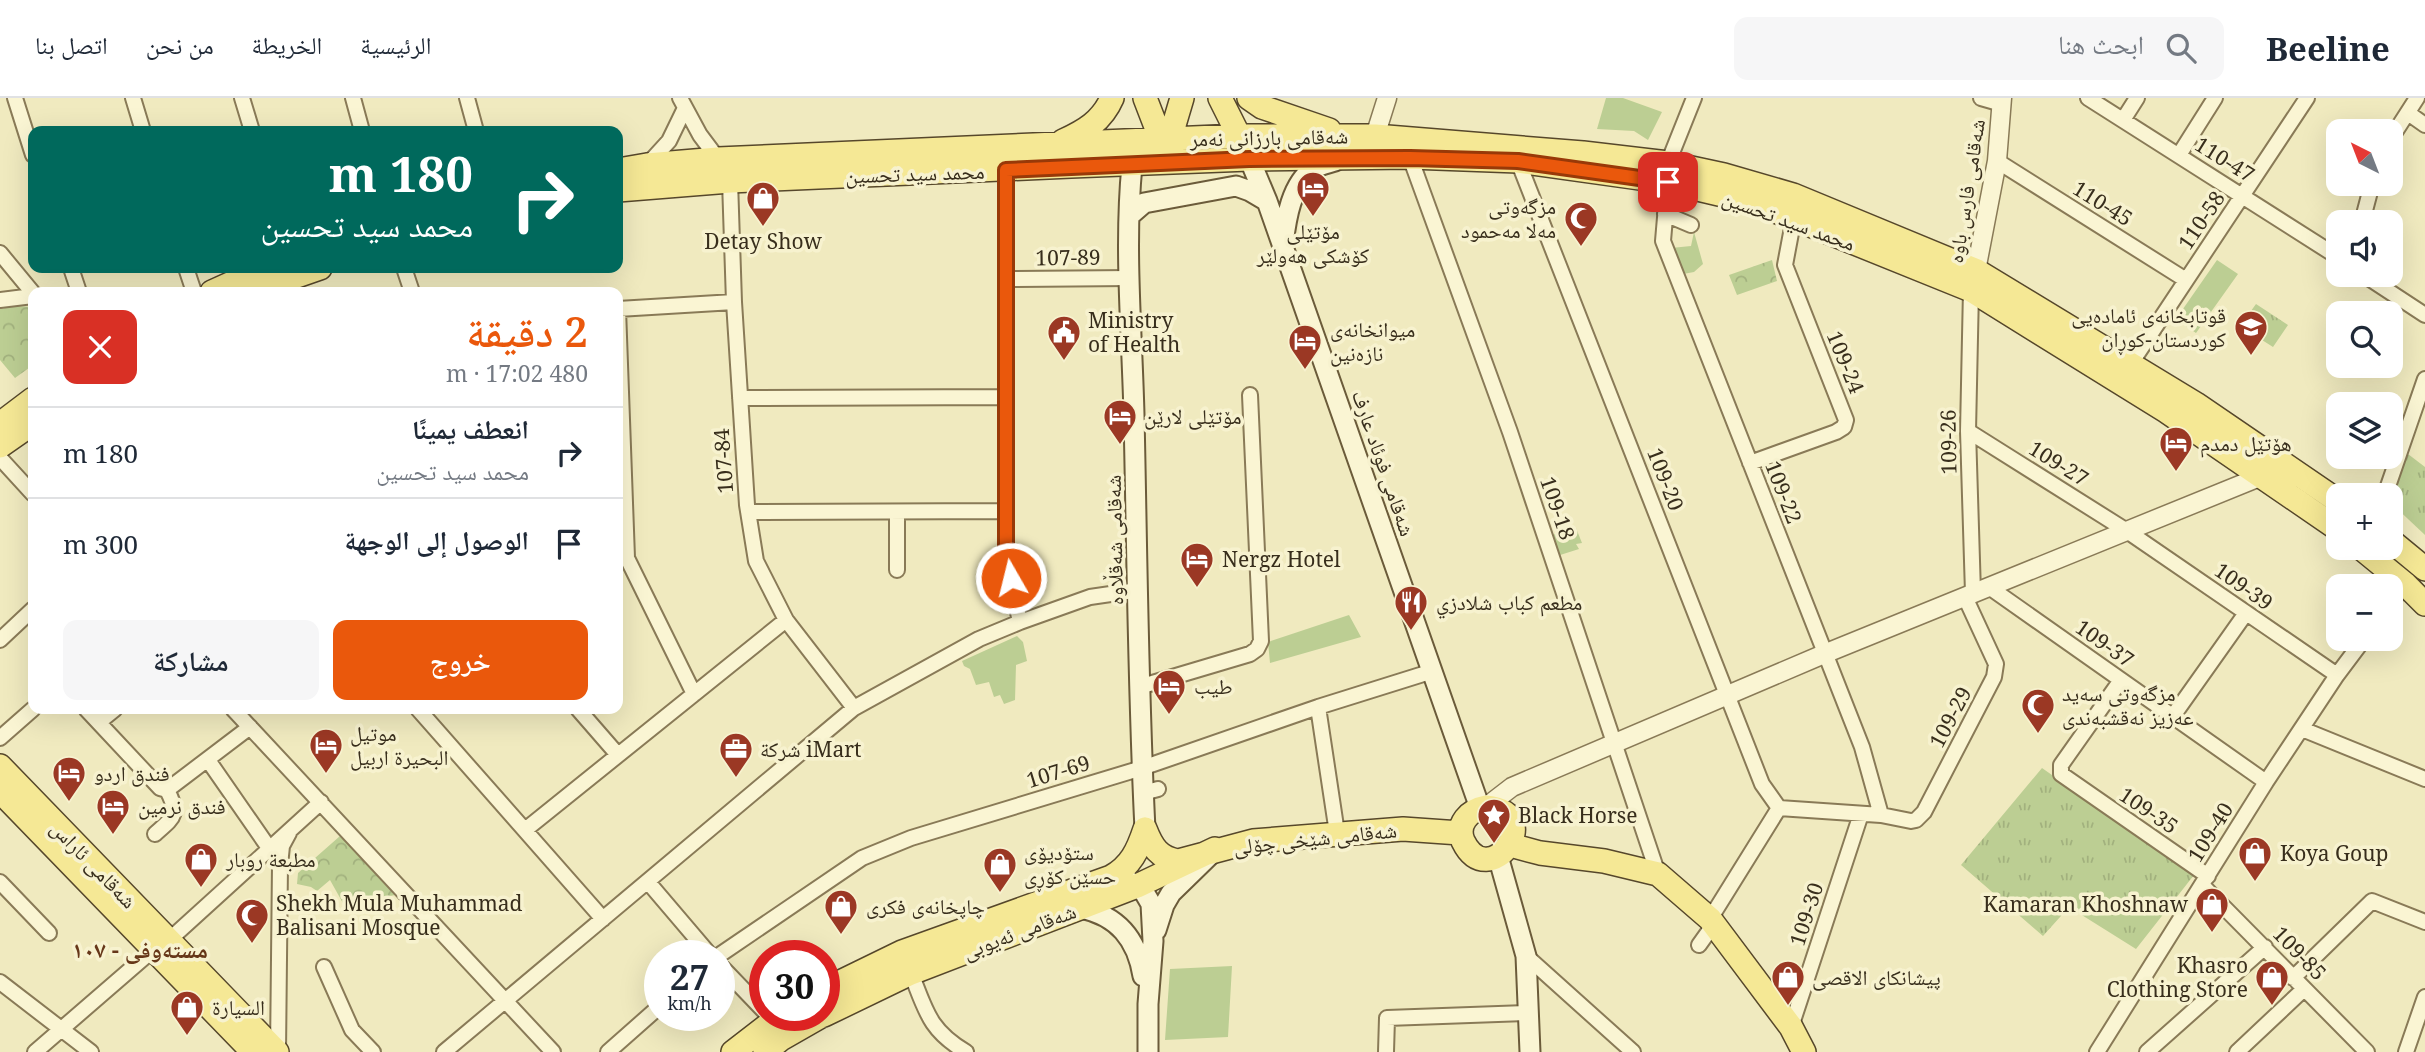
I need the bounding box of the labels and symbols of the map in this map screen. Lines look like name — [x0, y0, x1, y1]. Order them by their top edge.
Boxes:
street label: شەقامی فارس باوە — [1941, 117, 1991, 265]
north arrow — [2326, 119, 2403, 196]
street label: شەقامی بارزانی نەمر — [1189, 122, 1348, 152]
street label: 110-47 — [2190, 130, 2260, 188]
pin — [1638, 152, 1698, 212]
street label: محمد سید تحسین — [845, 157, 985, 189]
hotel icon: مۆتێلی کۆشکی ھەولێر — [1294, 169, 1332, 218]
street label: 110-45 — [2068, 174, 2138, 232]
shop icon: Detay Show — [744, 179, 782, 228]
street label: محمد سید تحسین — [1719, 183, 1859, 257]
street label: 110-58 — [2171, 185, 2231, 255]
place label: مزگەوتی مەلا مەحمود — [1461, 192, 1556, 244]
mosque icon: مزگەوتی مەلا مەحمود — [1562, 199, 1600, 248]
place label: مۆتێلی کۆشکی ھەولێر — [1256, 217, 1369, 269]
place label: Detay Show — [704, 227, 823, 255]
street label: 107-89 — [1035, 242, 1101, 272]
place label: قوتابخانەی ئامادەیی کوردستان-کوڕان — [2071, 301, 2226, 356]
place label: Ministry of Health — [1088, 306, 1180, 358]
school or university icon: قوتابخانەی ئامادەیی کوردستان-کوڕان — [2232, 308, 2270, 357]
public building icon: Ministry of Health — [1045, 313, 1083, 362]
place label: میوانخانەی نازەنین — [1330, 315, 1415, 367]
hotel icon: میوانخانەی نازەنین — [1286, 322, 1324, 371]
street label: 109-24 — [1821, 327, 1871, 398]
street label: شەقامی فوئاد عارف — [1346, 386, 1422, 540]
hotel icon: مۆتێلی لارێن — [1101, 397, 1139, 446]
place label: مۆتێلی لارێن — [1144, 402, 1242, 430]
street label: 109-26 — [1933, 409, 1963, 475]
hotel icon: هۆتێل دمدم — [2157, 424, 2195, 473]
street label: 107-84 — [707, 427, 739, 495]
place label: هۆتێل دمدم — [2200, 429, 2292, 458]
street label: 109-27 — [2024, 434, 2094, 492]
street label: 109-20 — [1641, 444, 1691, 514]
street label: 109-22 — [1759, 457, 1809, 527]
street label: 109-18 — [1534, 473, 1582, 543]
street label: شەقامی شەقڵاوە — [1099, 475, 1129, 605]
hotel icon: Nergz Hotel — [1178, 540, 1216, 589]
position arrow — [974, 541, 1048, 615]
place label: Nergz Hotel — [1222, 545, 1341, 573]
street label: 109-39 — [2209, 556, 2279, 616]
restaurant icon: مطعم كباب شلادزي — [1392, 583, 1430, 632]
place label: مطعم كباب شلادزي — [1436, 588, 1582, 619]
street label: 109-37 — [2070, 613, 2140, 673]
hotel icon: طيب — [1150, 667, 1188, 716]
place label: طيب — [1194, 672, 1233, 700]
place label: مزگەوتی سەید عەزیز نەقشبەندی — [2062, 679, 2194, 731]
street label: 109-29 — [1922, 682, 1978, 752]
mosque icon: مزگەوتی سەید عەزیز نەقشبەندی — [2019, 686, 2057, 735]
place label: موتيل البحيرة اربيل — [350, 719, 449, 771]
hotel icon: موتيل البحيرة اربيل — [307, 726, 345, 775]
office icon: شركة iMart — [717, 730, 755, 779]
place label: شركة iMart — [760, 735, 862, 763]
street label: 107-69 — [1023, 748, 1093, 794]
hotel icon: فندق اردو — [50, 754, 88, 803]
place label: فندق اردو — [94, 759, 170, 787]
street label: 109-35 — [2114, 780, 2184, 840]
hotel icon: فندق نرمين — [94, 787, 132, 836]
place label: فندق نرمين — [138, 792, 226, 820]
place icon: Black Horse — [1475, 796, 1513, 845]
street label: 109-40 — [2181, 797, 2239, 867]
place label: Black Horse — [1518, 801, 1638, 829]
street label: شەقامی ئاراس — [45, 814, 143, 914]
street label: شەقامی شێخی چۆلی — [1232, 815, 1398, 861]
shop icon: Koya Goup — [2236, 834, 2274, 883]
place label: ستۆدیۆی حسێن کۆڕی — [1024, 838, 1116, 893]
place label: Koya Goup — [2280, 839, 2388, 867]
shop icon: مطبعة روبار — [182, 840, 220, 889]
place label: مطبعة روبار — [225, 845, 316, 873]
shop icon: ستۆدیۆی حسێن کۆڕی — [981, 845, 1019, 894]
street label: 109-30 — [1783, 879, 1829, 949]
shop icon: Kamaran Khoshnaw — [2193, 885, 2231, 934]
shop icon: چاپخانەی فکری — [822, 887, 860, 936]
place label: Shekh Mula Muhammad Balisani Mosque — [276, 889, 523, 941]
place label: Kamaran Khoshnaw — [1983, 890, 2189, 918]
place label: چاپخانەی فکری — [866, 892, 985, 920]
mosque icon: Shekh Mula Muhammad Balisani Mosque — [233, 896, 271, 945]
street label: شەقامی ئەیوبی — [958, 897, 1080, 965]
street label: 109-85 — [2267, 920, 2333, 986]
district label: مستەوفی - ١٠٧ — [72, 933, 208, 965]
speed limit sign: 30 — [749, 940, 840, 1031]
place label: Khasro Clothing Store — [2107, 951, 2248, 1003]
shop icon: پيشانكاى الاقصى — [1769, 958, 1807, 1007]
shop icon: Khasro Clothing Store — [2253, 958, 2291, 1007]
place label: پيشانكاى الاقصى — [1812, 963, 1941, 991]
shop icon: السيارة — [168, 988, 206, 1037]
place label: السيارة — [212, 993, 265, 1021]

